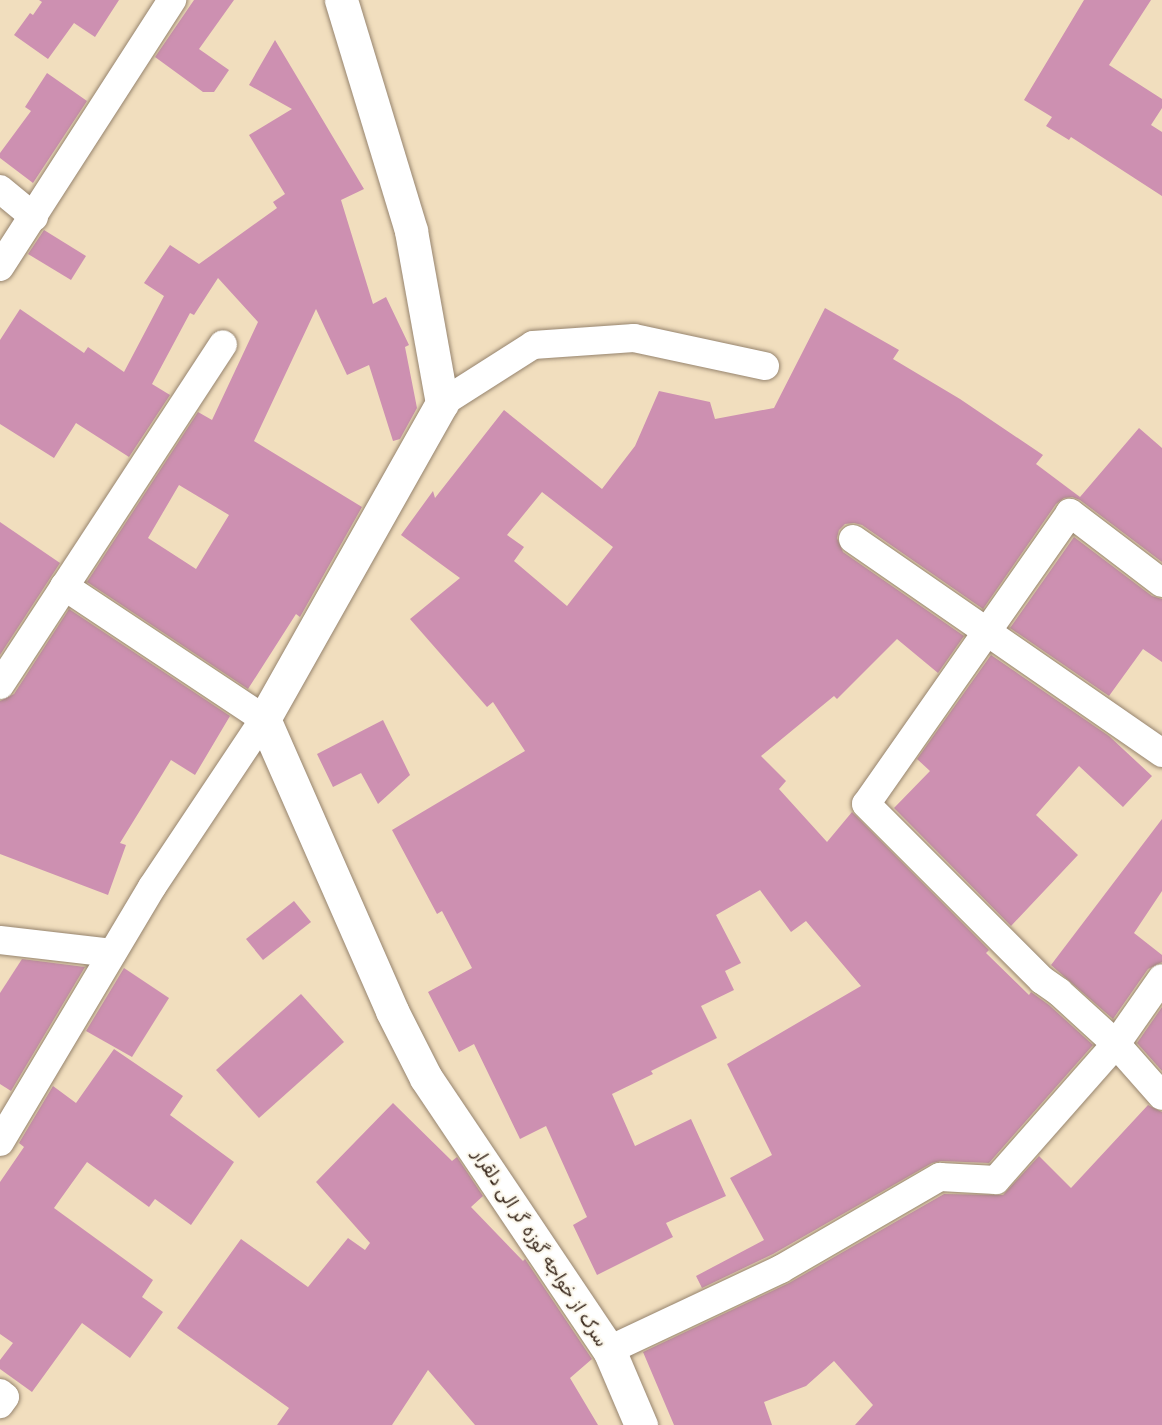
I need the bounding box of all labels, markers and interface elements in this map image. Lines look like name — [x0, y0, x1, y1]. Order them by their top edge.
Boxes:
street label: سرک از خواجه گوزه گر الی دلقرار — [468, 1145, 612, 1351]

